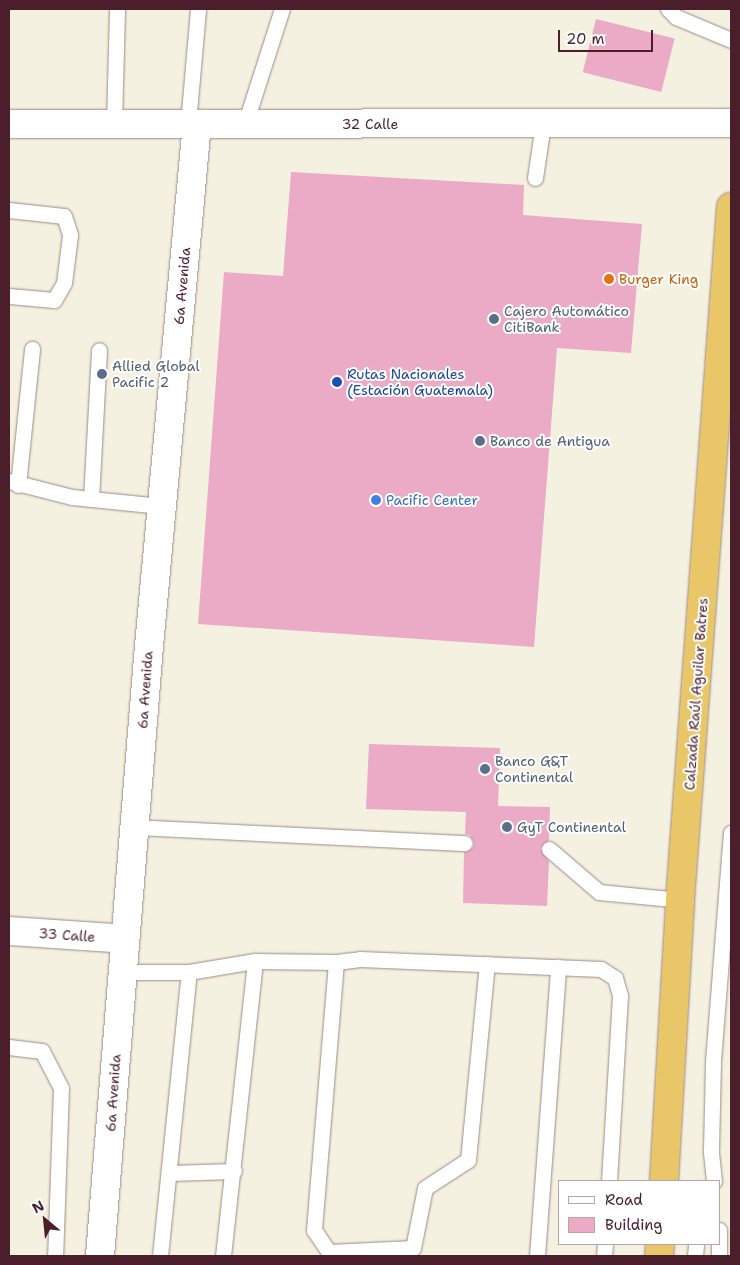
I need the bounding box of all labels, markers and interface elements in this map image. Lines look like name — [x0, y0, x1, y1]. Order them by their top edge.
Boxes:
scale bar — [560, 20, 655, 52]
text: 20 m — [566, 29, 605, 49]
street label: 32 Calle — [342, 116, 398, 132]
street label: 6a Avenida — [170, 246, 194, 326]
place label: Burger King — [619, 271, 698, 287]
marker: Burger King — [603, 273, 615, 285]
place label: Cajero Automático CitiBank — [504, 303, 629, 336]
marker: Cajero Automático CitiBank — [488, 313, 500, 325]
place label: Allied Global Pacific 2 — [112, 358, 200, 391]
place label: Rutas Nacionales (Estación Guatemala) — [347, 366, 493, 398]
marker: Allied Global Pacific 2 — [96, 368, 108, 380]
marker: Rutas Nacionales (Estación Guatemala) — [331, 376, 343, 388]
place label: Banco de Antigua — [490, 433, 610, 449]
marker: Banco de Antigua — [474, 435, 486, 447]
place label: Pacific Center — [386, 492, 478, 508]
marker: Pacific Center — [370, 494, 382, 506]
street label: Calzada Raúl Aguilar Batres — [681, 597, 711, 791]
street label: 6a Avenida — [134, 651, 156, 729]
place label: Banco G&T Continental — [495, 753, 573, 786]
marker: Banco G&T Continental — [479, 763, 491, 775]
place label: GyT Continental — [517, 819, 626, 835]
marker: GyT Continental — [501, 821, 513, 833]
street label: 33 Calle — [38, 925, 96, 945]
street label: 6a Avenida — [102, 1054, 124, 1132]
legend — [558, 1180, 720, 1245]
text: Road — [605, 1190, 643, 1210]
north arrow — [20, 1195, 70, 1245]
text: N — [29, 1196, 47, 1217]
text: Building — [605, 1215, 662, 1235]

